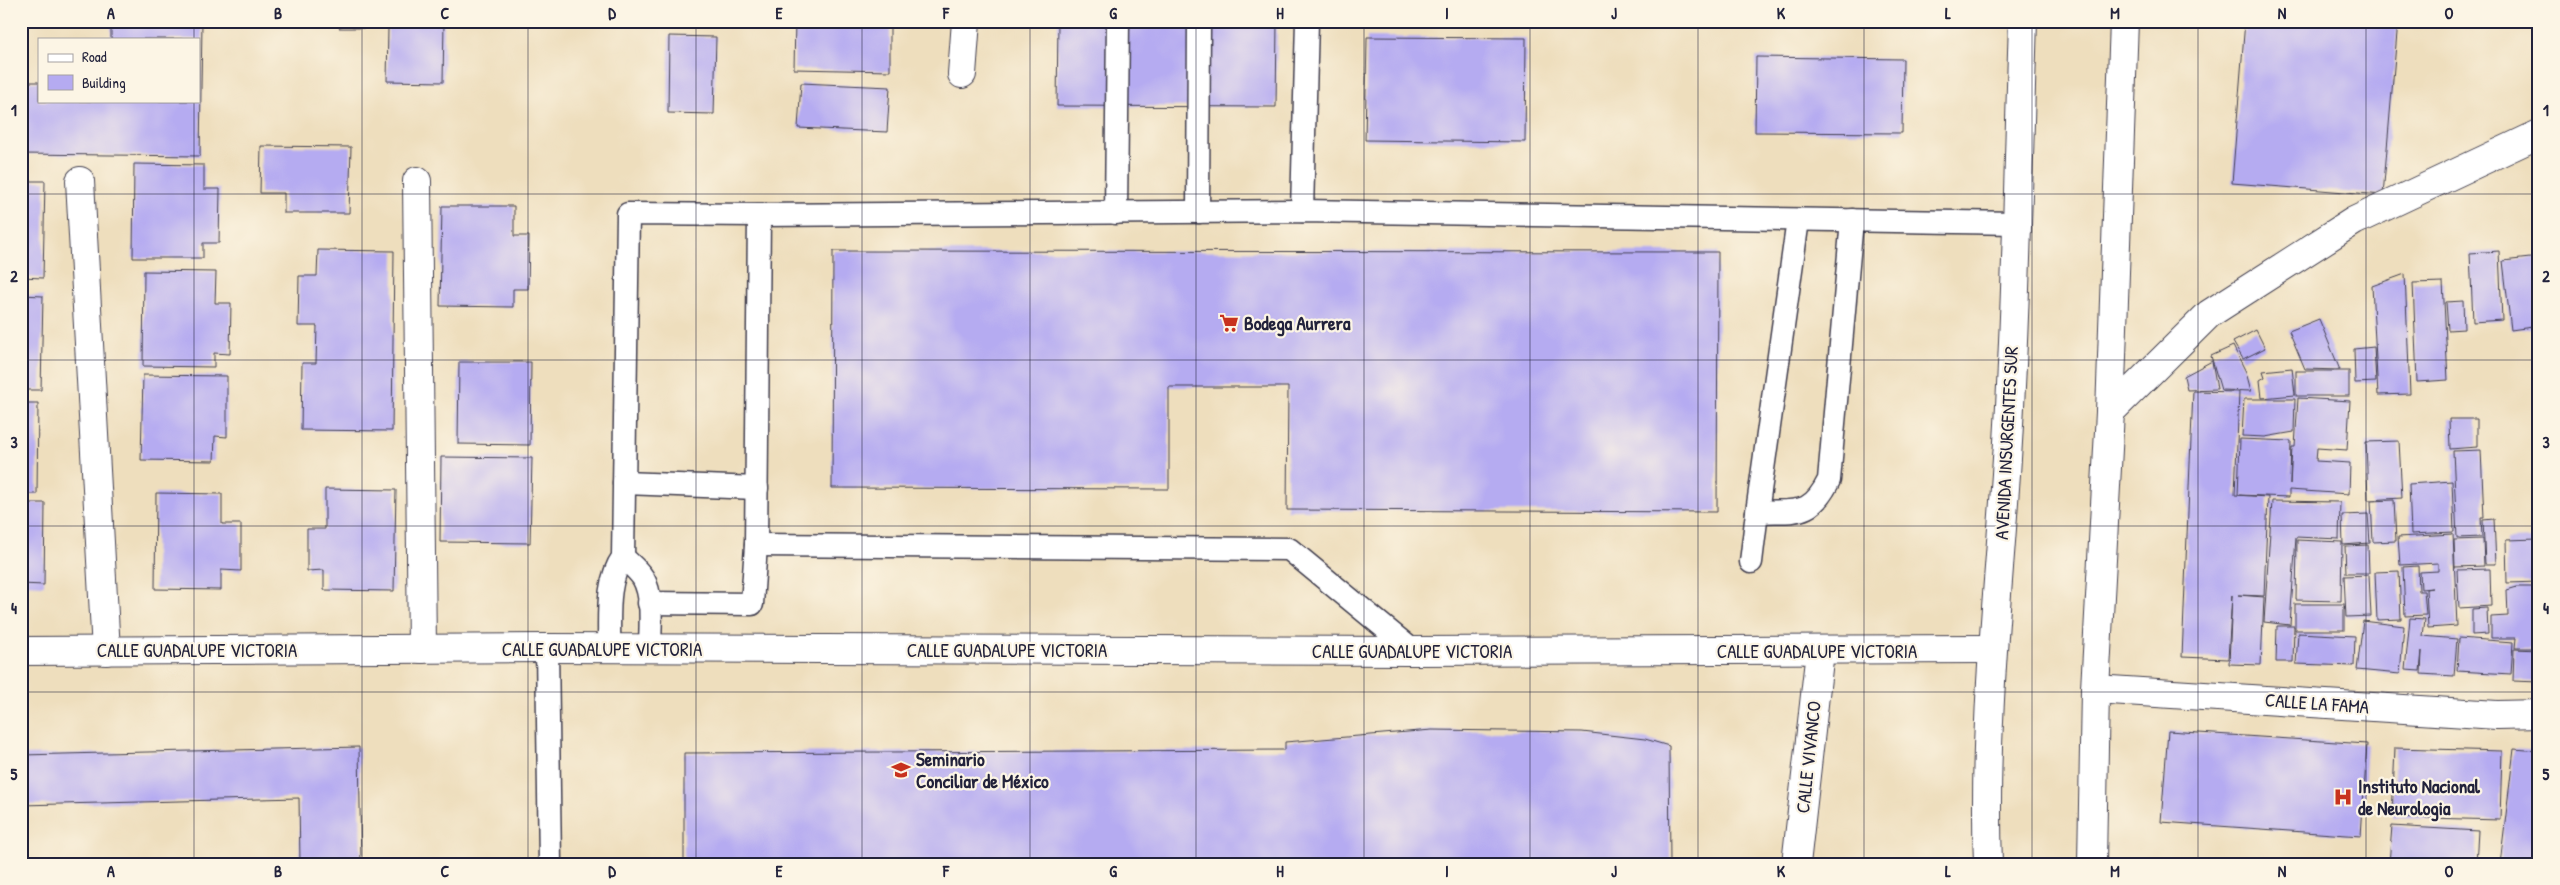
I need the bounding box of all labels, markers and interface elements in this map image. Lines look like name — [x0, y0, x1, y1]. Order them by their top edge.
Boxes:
text: A — [107, 2, 115, 24]
text: B — [274, 2, 282, 24]
text: C — [441, 2, 450, 24]
text: D — [608, 2, 616, 24]
text: E — [775, 2, 783, 24]
text: F — [942, 2, 950, 24]
text: G — [1109, 2, 1117, 24]
text: H — [1276, 2, 1284, 24]
text: I — [1445, 2, 1449, 24]
text: J — [1611, 2, 1617, 24]
text: K — [1777, 2, 1786, 24]
text: L — [1945, 2, 1951, 24]
text: M — [2110, 2, 2120, 24]
text: N — [2278, 2, 2287, 24]
text: O — [2445, 2, 2454, 24]
legend — [38, 38, 200, 102]
text: Road — [82, 46, 107, 67]
text: Building — [82, 72, 126, 93]
text: 1 — [11, 99, 17, 121]
text: 1 — [2543, 99, 2549, 121]
text: 2 — [10, 265, 18, 287]
text: 2 — [2542, 265, 2550, 287]
place label: Bodega Aurrera — [1244, 310, 1351, 337]
supermarket icon: Bodega Aurrera — [1218, 312, 1240, 334]
street label: AVENIDA INSURGENTES SUR — [1988, 345, 2024, 540]
text: 3 — [10, 431, 18, 453]
text: 3 — [2542, 431, 2550, 453]
text: 4 — [11, 597, 17, 619]
text: 4 — [2543, 597, 2549, 619]
street label: CALLE GUADALUPE VICTORIA — [502, 636, 702, 662]
street label: CALLE GUADALUPE VICTORIA — [97, 637, 297, 663]
street label: CALLE GUADALUPE VICTORIA — [907, 637, 1107, 663]
street label: CALLE GUADALUPE VICTORIA — [1312, 638, 1512, 664]
street label: CALLE GUADALUPE VICTORIA — [1717, 638, 1917, 664]
street label: CALLE LA FAMA — [2264, 686, 2370, 720]
street label: CALLE VIVANCO — [1789, 700, 1827, 814]
place label: Seminario Conciliar de México — [916, 746, 1049, 794]
school or university icon: Seminario Conciliar de México — [890, 759, 912, 781]
text: 5 — [11, 763, 18, 785]
text: 5 — [2543, 763, 2550, 785]
place label: Instituto Nacional de Neurologia — [2358, 773, 2481, 822]
hospital icon: Instituto Nacional de Neurologia — [2332, 786, 2354, 808]
text: A — [107, 860, 115, 882]
text: B — [274, 860, 282, 882]
text: C — [441, 860, 450, 882]
text: D — [608, 860, 616, 882]
text: E — [775, 860, 783, 882]
text: F — [942, 860, 950, 882]
text: G — [1109, 860, 1117, 882]
text: H — [1276, 860, 1284, 882]
text: I — [1445, 860, 1449, 882]
text: J — [1611, 860, 1617, 882]
text: K — [1777, 860, 1786, 882]
text: L — [1945, 860, 1951, 882]
text: M — [2110, 860, 2120, 882]
text: N — [2278, 860, 2287, 882]
text: O — [2445, 860, 2454, 882]

